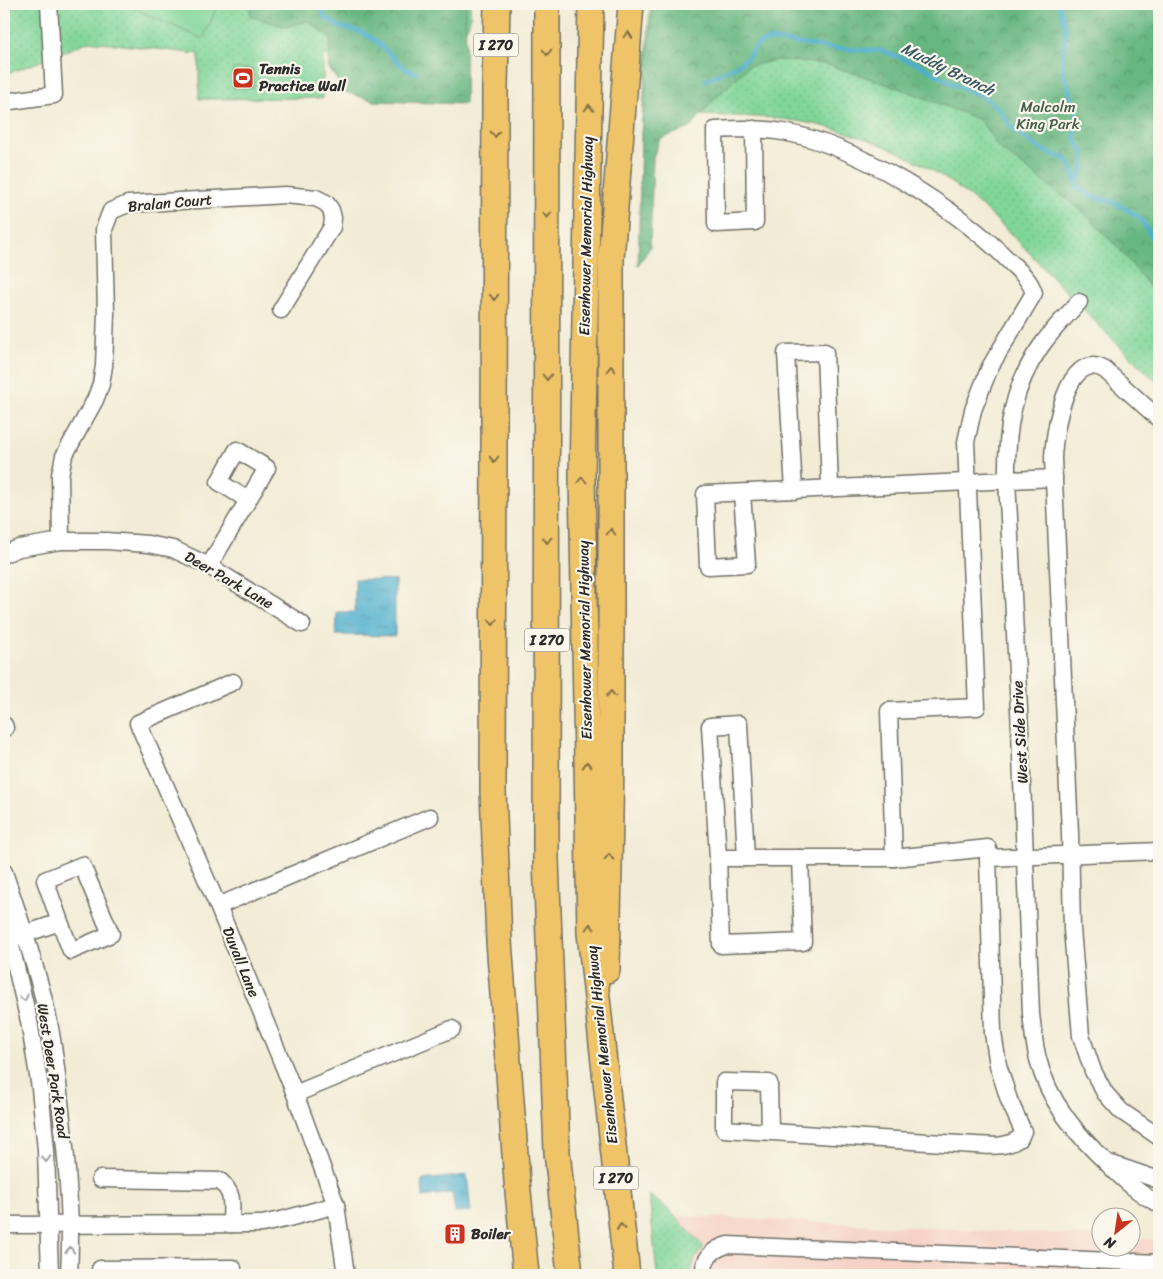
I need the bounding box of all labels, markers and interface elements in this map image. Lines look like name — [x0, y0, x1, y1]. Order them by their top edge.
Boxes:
one-way arrow — [622, 31, 633, 39]
road number: I 270 — [474, 34, 518, 56]
water label: Muddy Branch — [896, 34, 1001, 105]
one-way arrow — [542, 49, 552, 57]
place label: Tennis Practice Wall — [259, 56, 346, 99]
sports icon: Tennis Practice Wall — [231, 66, 255, 90]
park label: Malcolm King Park — [1016, 94, 1081, 137]
one-way arrow — [584, 103, 594, 111]
one-way arrow — [490, 131, 500, 139]
street label: Eisenhower Memorial Highway — [571, 136, 601, 336]
street label: Bralan Court — [127, 186, 214, 220]
one-way arrow — [542, 212, 552, 219]
one-way arrow — [489, 294, 499, 301]
one-way arrow — [606, 365, 616, 372]
one-way arrow — [542, 374, 552, 382]
one-way arrow — [489, 456, 499, 464]
one-way arrow — [577, 476, 587, 484]
one-way arrow — [606, 527, 616, 535]
one-way arrow — [542, 536, 552, 544]
street label: Eisenhower Memorial Highway — [570, 540, 600, 740]
street label: Deer Park Lane — [180, 544, 279, 616]
one-way arrow — [488, 618, 498, 626]
road number: I 270 — [524, 628, 570, 652]
street label: West Side Drive — [1004, 680, 1036, 784]
one-way arrow — [606, 690, 616, 698]
one-way arrow — [582, 761, 592, 768]
one-way arrow — [604, 852, 614, 860]
street label: Duvall Lane — [215, 923, 267, 1002]
one-way arrow — [585, 923, 595, 931]
street label: Eisenhower Memorial Highway — [579, 944, 625, 1145]
one-way arrow — [18, 994, 29, 1003]
street label: West Deer Park Road — [29, 1001, 77, 1142]
one-way arrow — [41, 1155, 52, 1163]
road number: I 270 — [594, 1166, 638, 1190]
north arrow — [1090, 1206, 1140, 1256]
place label: Boiler — [471, 1221, 512, 1247]
building icon: Boiler — [443, 1222, 467, 1246]
one-way arrow — [616, 1222, 627, 1230]
text: N — [1099, 1229, 1121, 1257]
one-way arrow — [65, 1246, 75, 1254]

